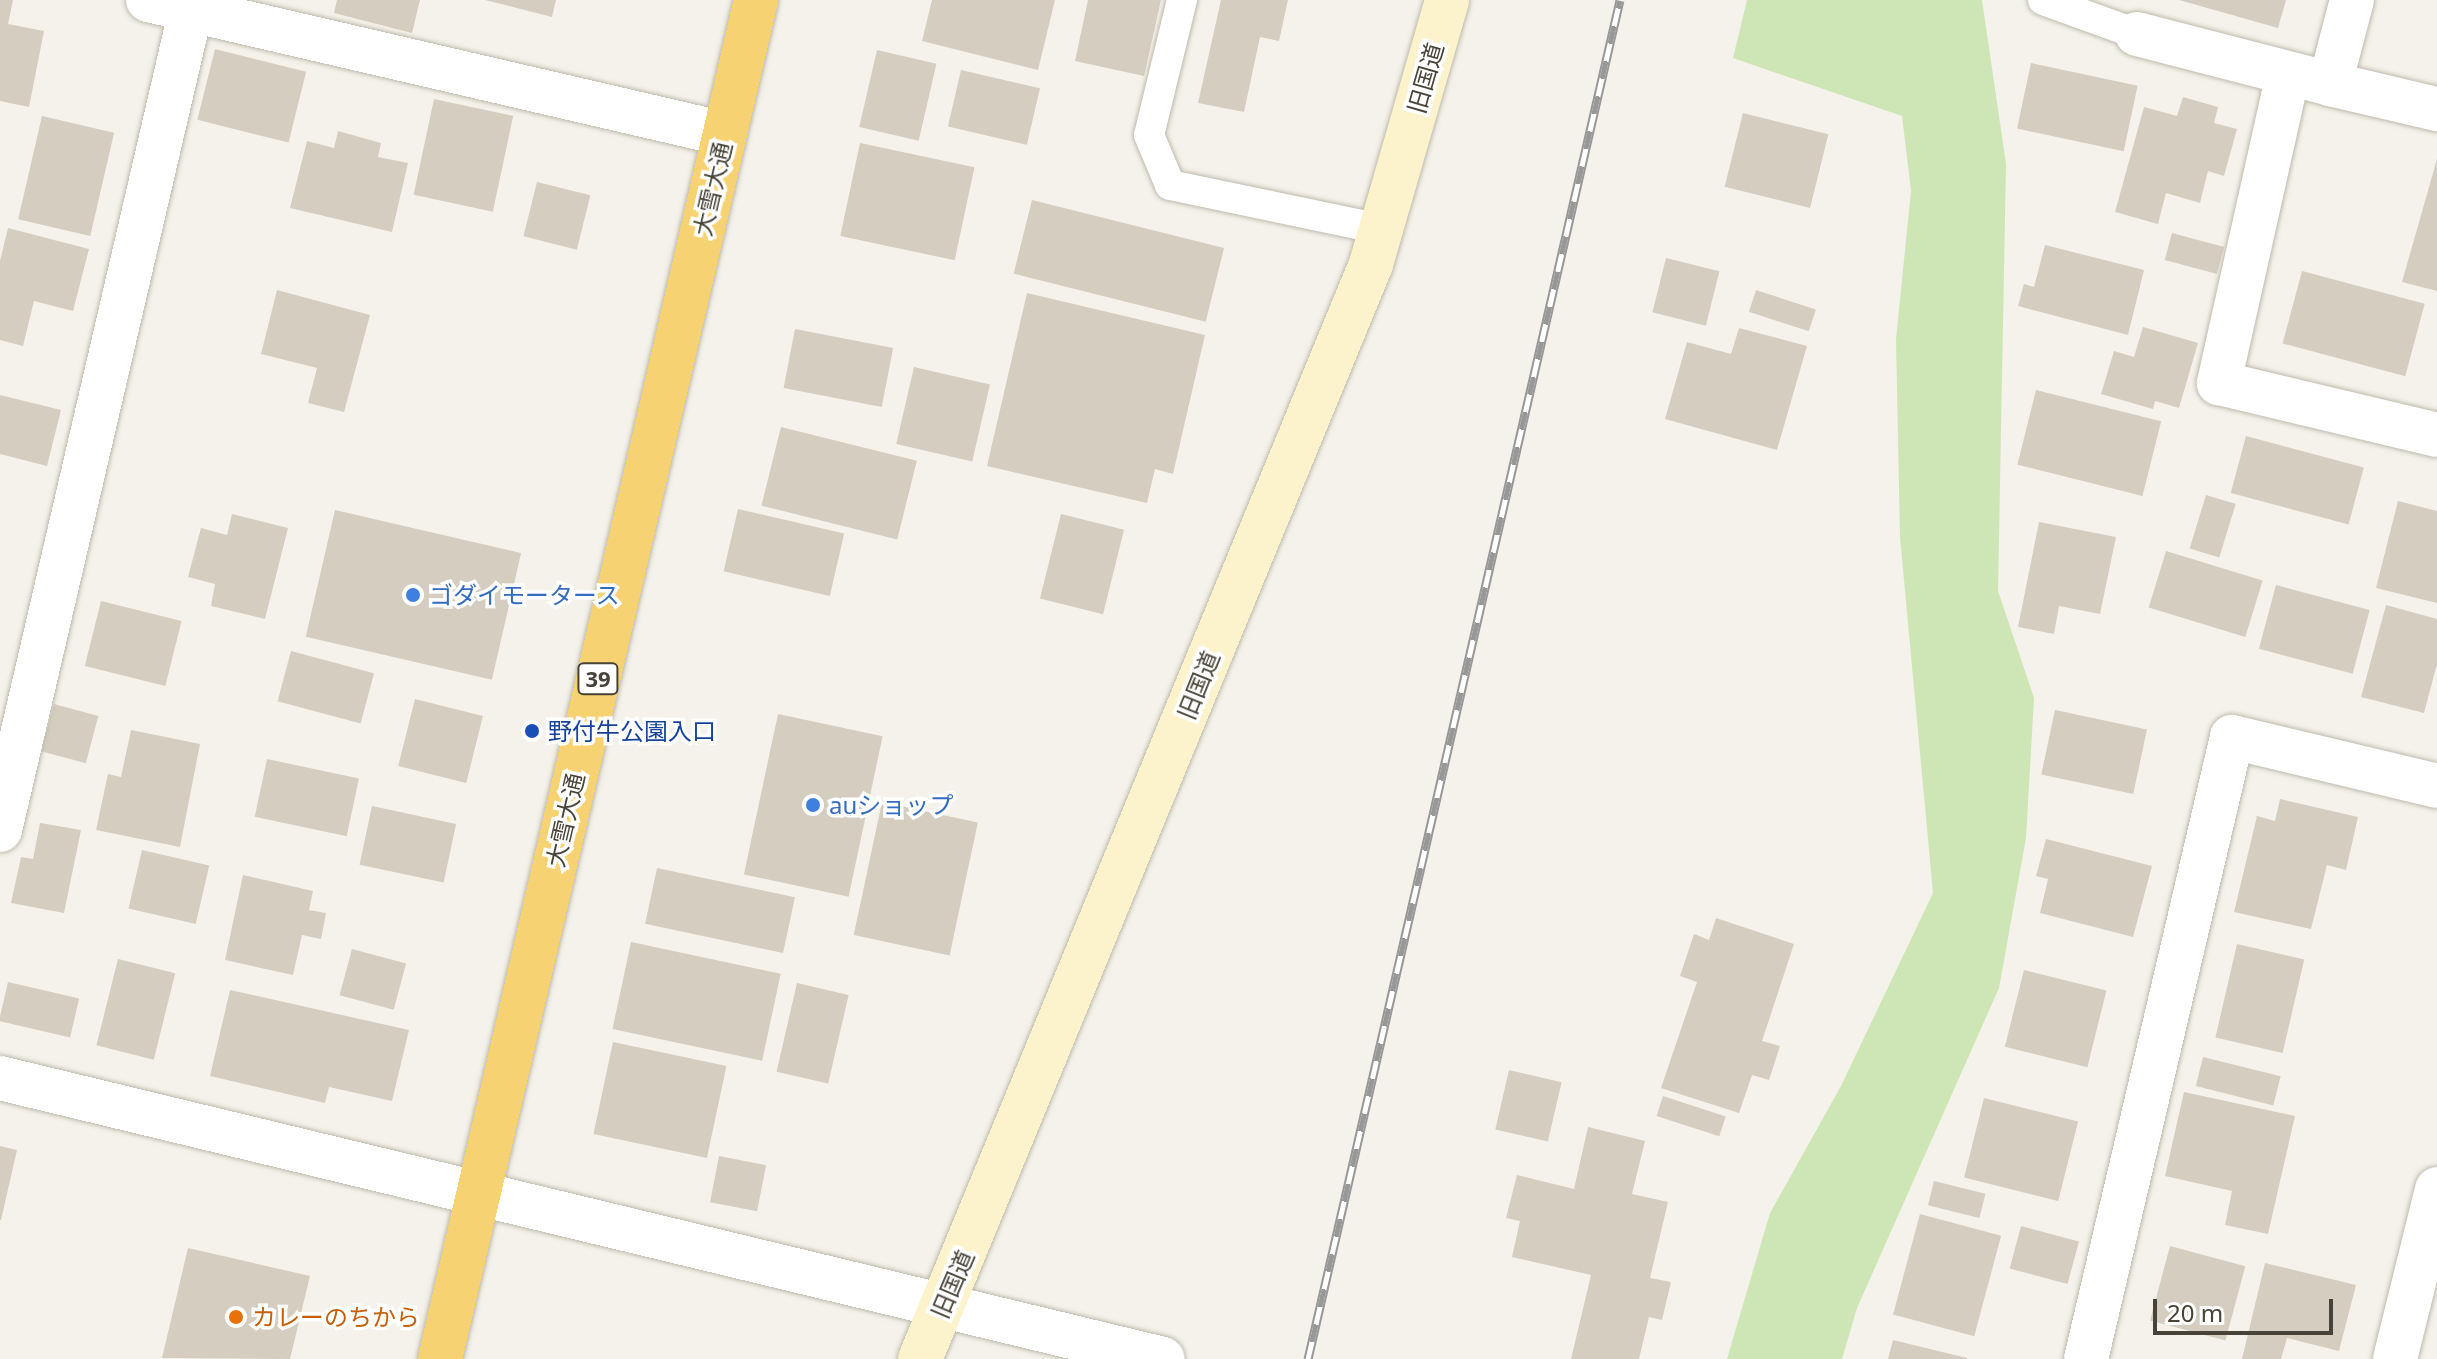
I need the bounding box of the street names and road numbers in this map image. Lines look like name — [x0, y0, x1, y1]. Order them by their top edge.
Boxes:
street label: 旧国道 — [1401, 39, 1449, 117]
street label: 大雪大通 — [687, 139, 737, 239]
street label: 旧国道 — [1171, 646, 1225, 724]
road number: 39 — [576, 661, 620, 697]
street label: 大雪大通 — [540, 770, 590, 870]
street label: 旧国道 — [925, 1245, 979, 1323]

